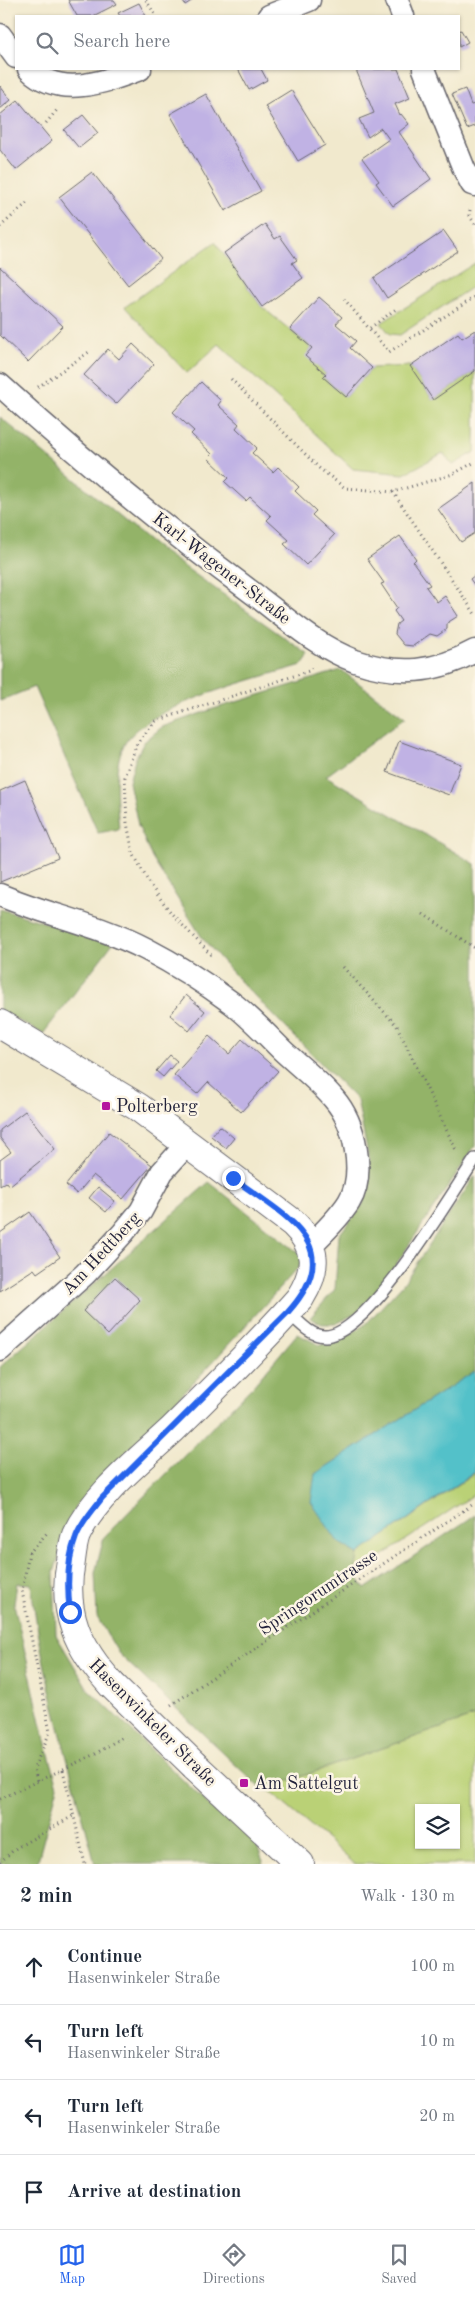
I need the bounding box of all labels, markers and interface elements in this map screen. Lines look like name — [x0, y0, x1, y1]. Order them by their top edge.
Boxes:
search box — [15, 15, 460, 70]
icon: search — [33, 29, 61, 57]
text: Search here — [73, 33, 170, 52]
street label: Karl-Wagener-Straße — [149, 509, 294, 628]
place label: Polterberg — [116, 1098, 198, 1116]
marker: Polterberg — [100, 1100, 112, 1112]
route end — [222, 1167, 245, 1190]
street label: Am Hedtberg — [59, 1209, 145, 1299]
street label: Springorumtrasse — [256, 1547, 381, 1639]
route start — [59, 1601, 82, 1624]
street label: Hasenwinkeler Straße — [85, 1655, 220, 1790]
place label: Am Sattelgut — [254, 1775, 359, 1793]
marker: Am Sattelgut — [238, 1777, 250, 1789]
map controls — [415, 1804, 460, 1849]
button: layers — [415, 1804, 460, 1849]
text: 2 min — [20, 1886, 73, 1907]
text: Walk · 130 m — [360, 1889, 455, 1905]
text: Continue — [67, 1948, 142, 1967]
icon: ahead — [20, 1953, 48, 1981]
text: 100 m — [410, 1959, 455, 1975]
text: Hasenwinkeler Straße — [67, 1971, 220, 1987]
text: Turn left — [67, 2023, 144, 2042]
icon: left — [20, 2028, 48, 2056]
text: 10 m — [419, 2034, 455, 2050]
text: Hasenwinkeler Straße — [67, 2046, 220, 2062]
text: Turn left — [67, 2098, 144, 2117]
icon: left — [20, 2103, 48, 2131]
text: 20 m — [419, 2109, 455, 2125]
text: Hasenwinkeler Straße — [67, 2121, 220, 2137]
icon: arrive — [20, 2178, 48, 2206]
text: Arrive at destination — [67, 2183, 241, 2202]
tab: Map — [58, 2241, 86, 2288]
tab: Directions — [203, 2241, 265, 2288]
tab: Saved — [381, 2241, 417, 2288]

